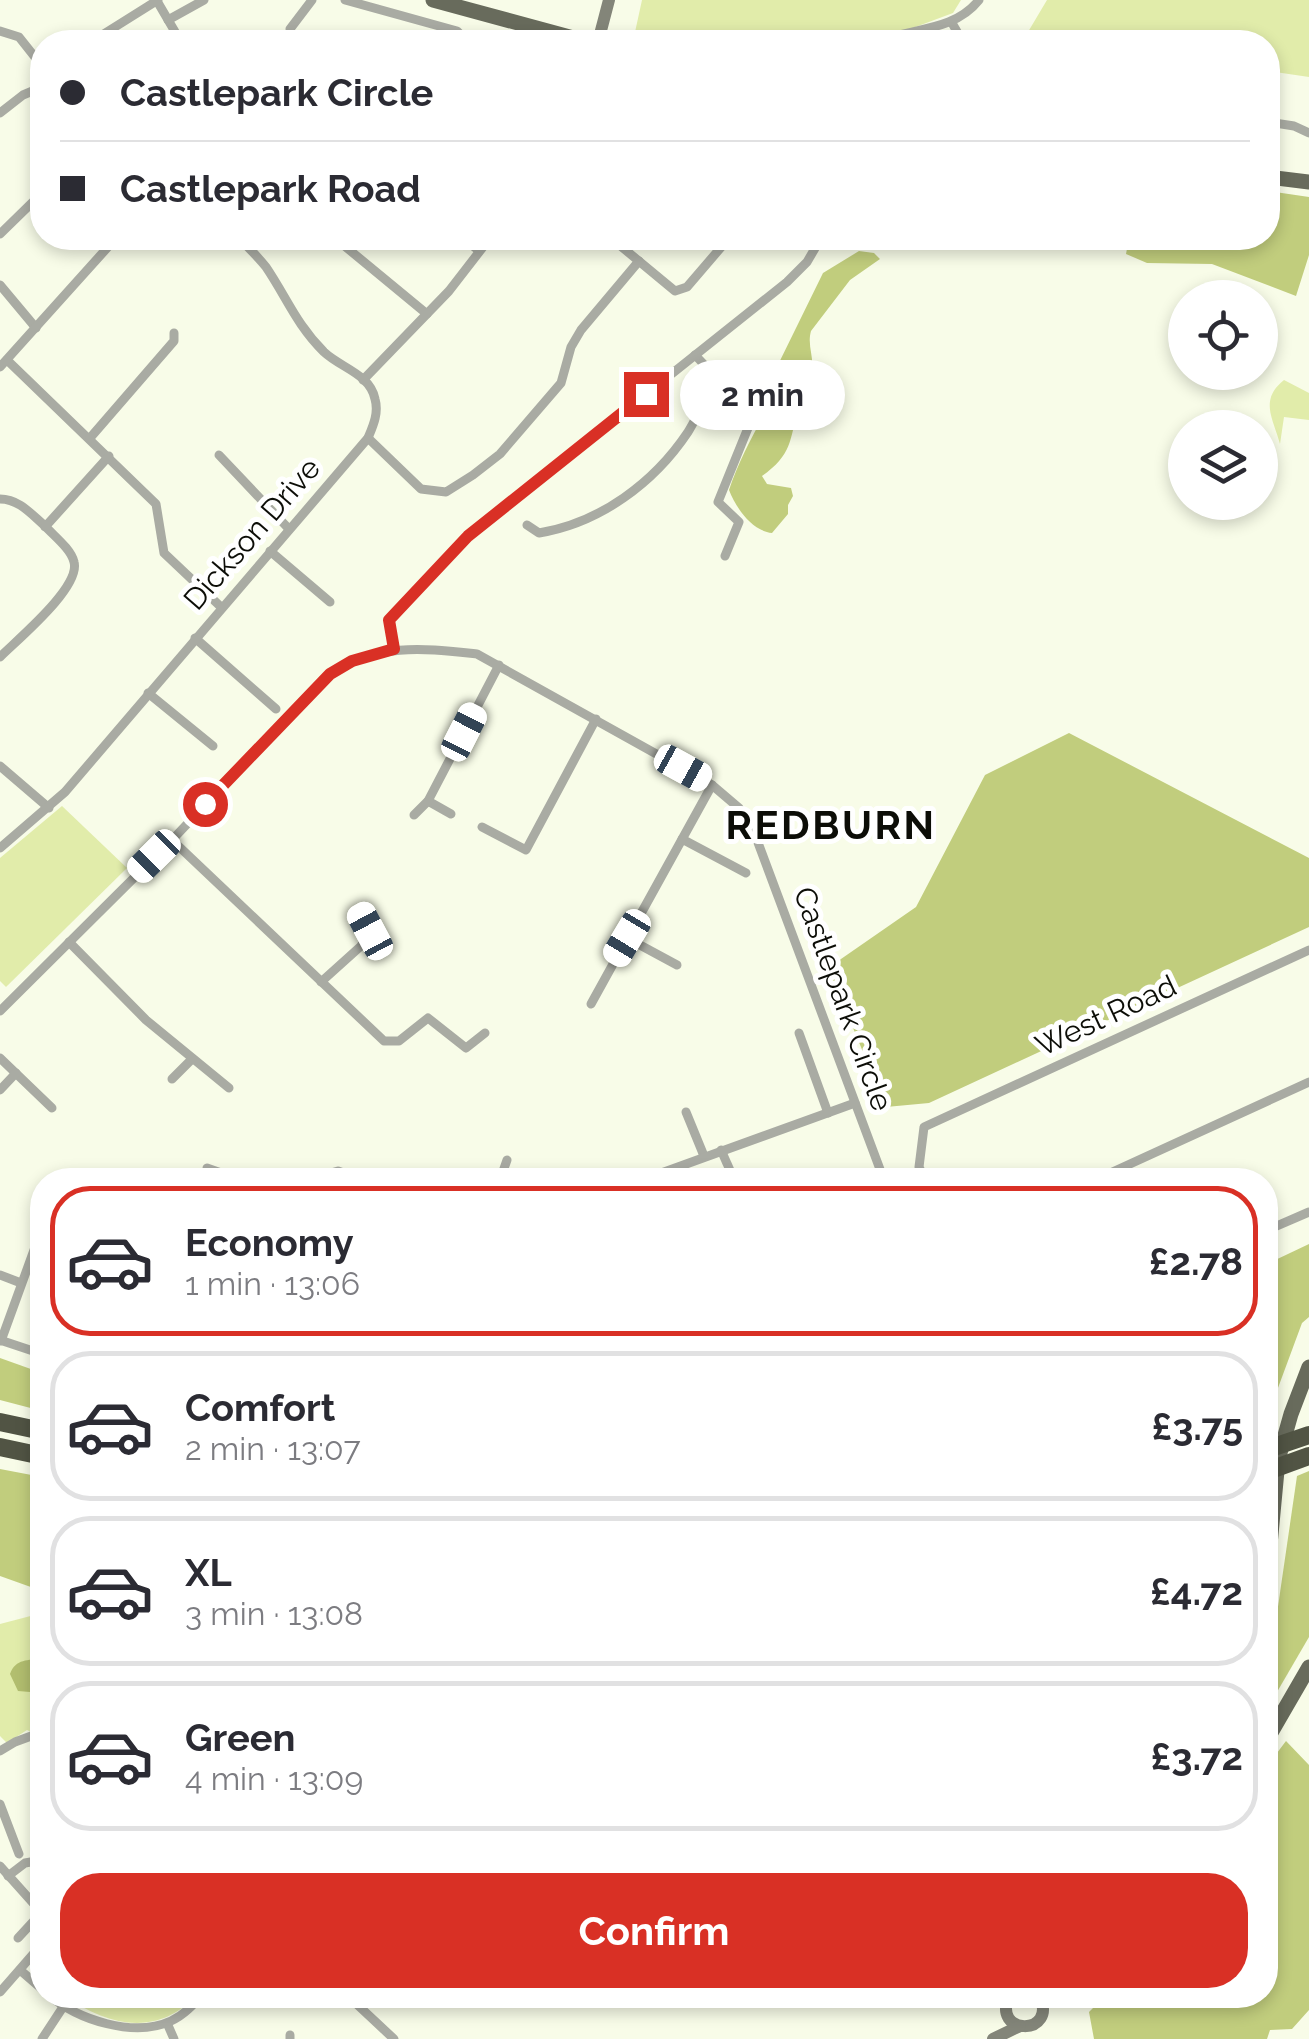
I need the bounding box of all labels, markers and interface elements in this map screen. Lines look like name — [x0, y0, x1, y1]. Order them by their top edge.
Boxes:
text: Castlepark Circle — [120, 70, 433, 115]
text: Castlepark Road — [120, 166, 421, 211]
map controls — [1168, 280, 1278, 520]
button: locate — [1168, 280, 1278, 390]
callout: 2 min — [681, 359, 846, 429]
route end — [624, 372, 669, 417]
text: 2 min — [721, 376, 804, 413]
button: layers — [1168, 410, 1278, 520]
street label: Dickson Drive — [176, 451, 327, 617]
car — [437, 698, 491, 766]
car — [649, 740, 717, 796]
route start — [183, 782, 228, 827]
district label: REDBURN — [725, 801, 937, 848]
car — [122, 824, 186, 888]
street label: Castlepark Circle — [787, 882, 900, 1116]
car — [343, 897, 397, 965]
car — [599, 905, 655, 971]
street label: West Road — [1030, 968, 1182, 1063]
icon: car — [65, 1216, 155, 1306]
text: Economy — [185, 1220, 354, 1265]
text: £2.78 — [1149, 1239, 1243, 1284]
text: 1 min · 13:06 — [185, 1265, 360, 1302]
icon: car — [65, 1381, 155, 1471]
text: Comfort — [185, 1385, 335, 1430]
text: £3.75 — [1151, 1404, 1243, 1449]
text: 2 min · 13:07 — [185, 1430, 361, 1467]
icon: car — [65, 1546, 155, 1636]
text: XL — [185, 1550, 232, 1595]
text: £4.72 — [1150, 1569, 1243, 1614]
text: 3 min · 13:08 — [185, 1595, 363, 1632]
icon: car — [65, 1711, 155, 1801]
text: Green — [185, 1715, 295, 1760]
text: £3.72 — [1151, 1734, 1243, 1779]
text: 4 min · 13:09 — [185, 1760, 363, 1797]
button: Confirm — [60, 1873, 1248, 1988]

